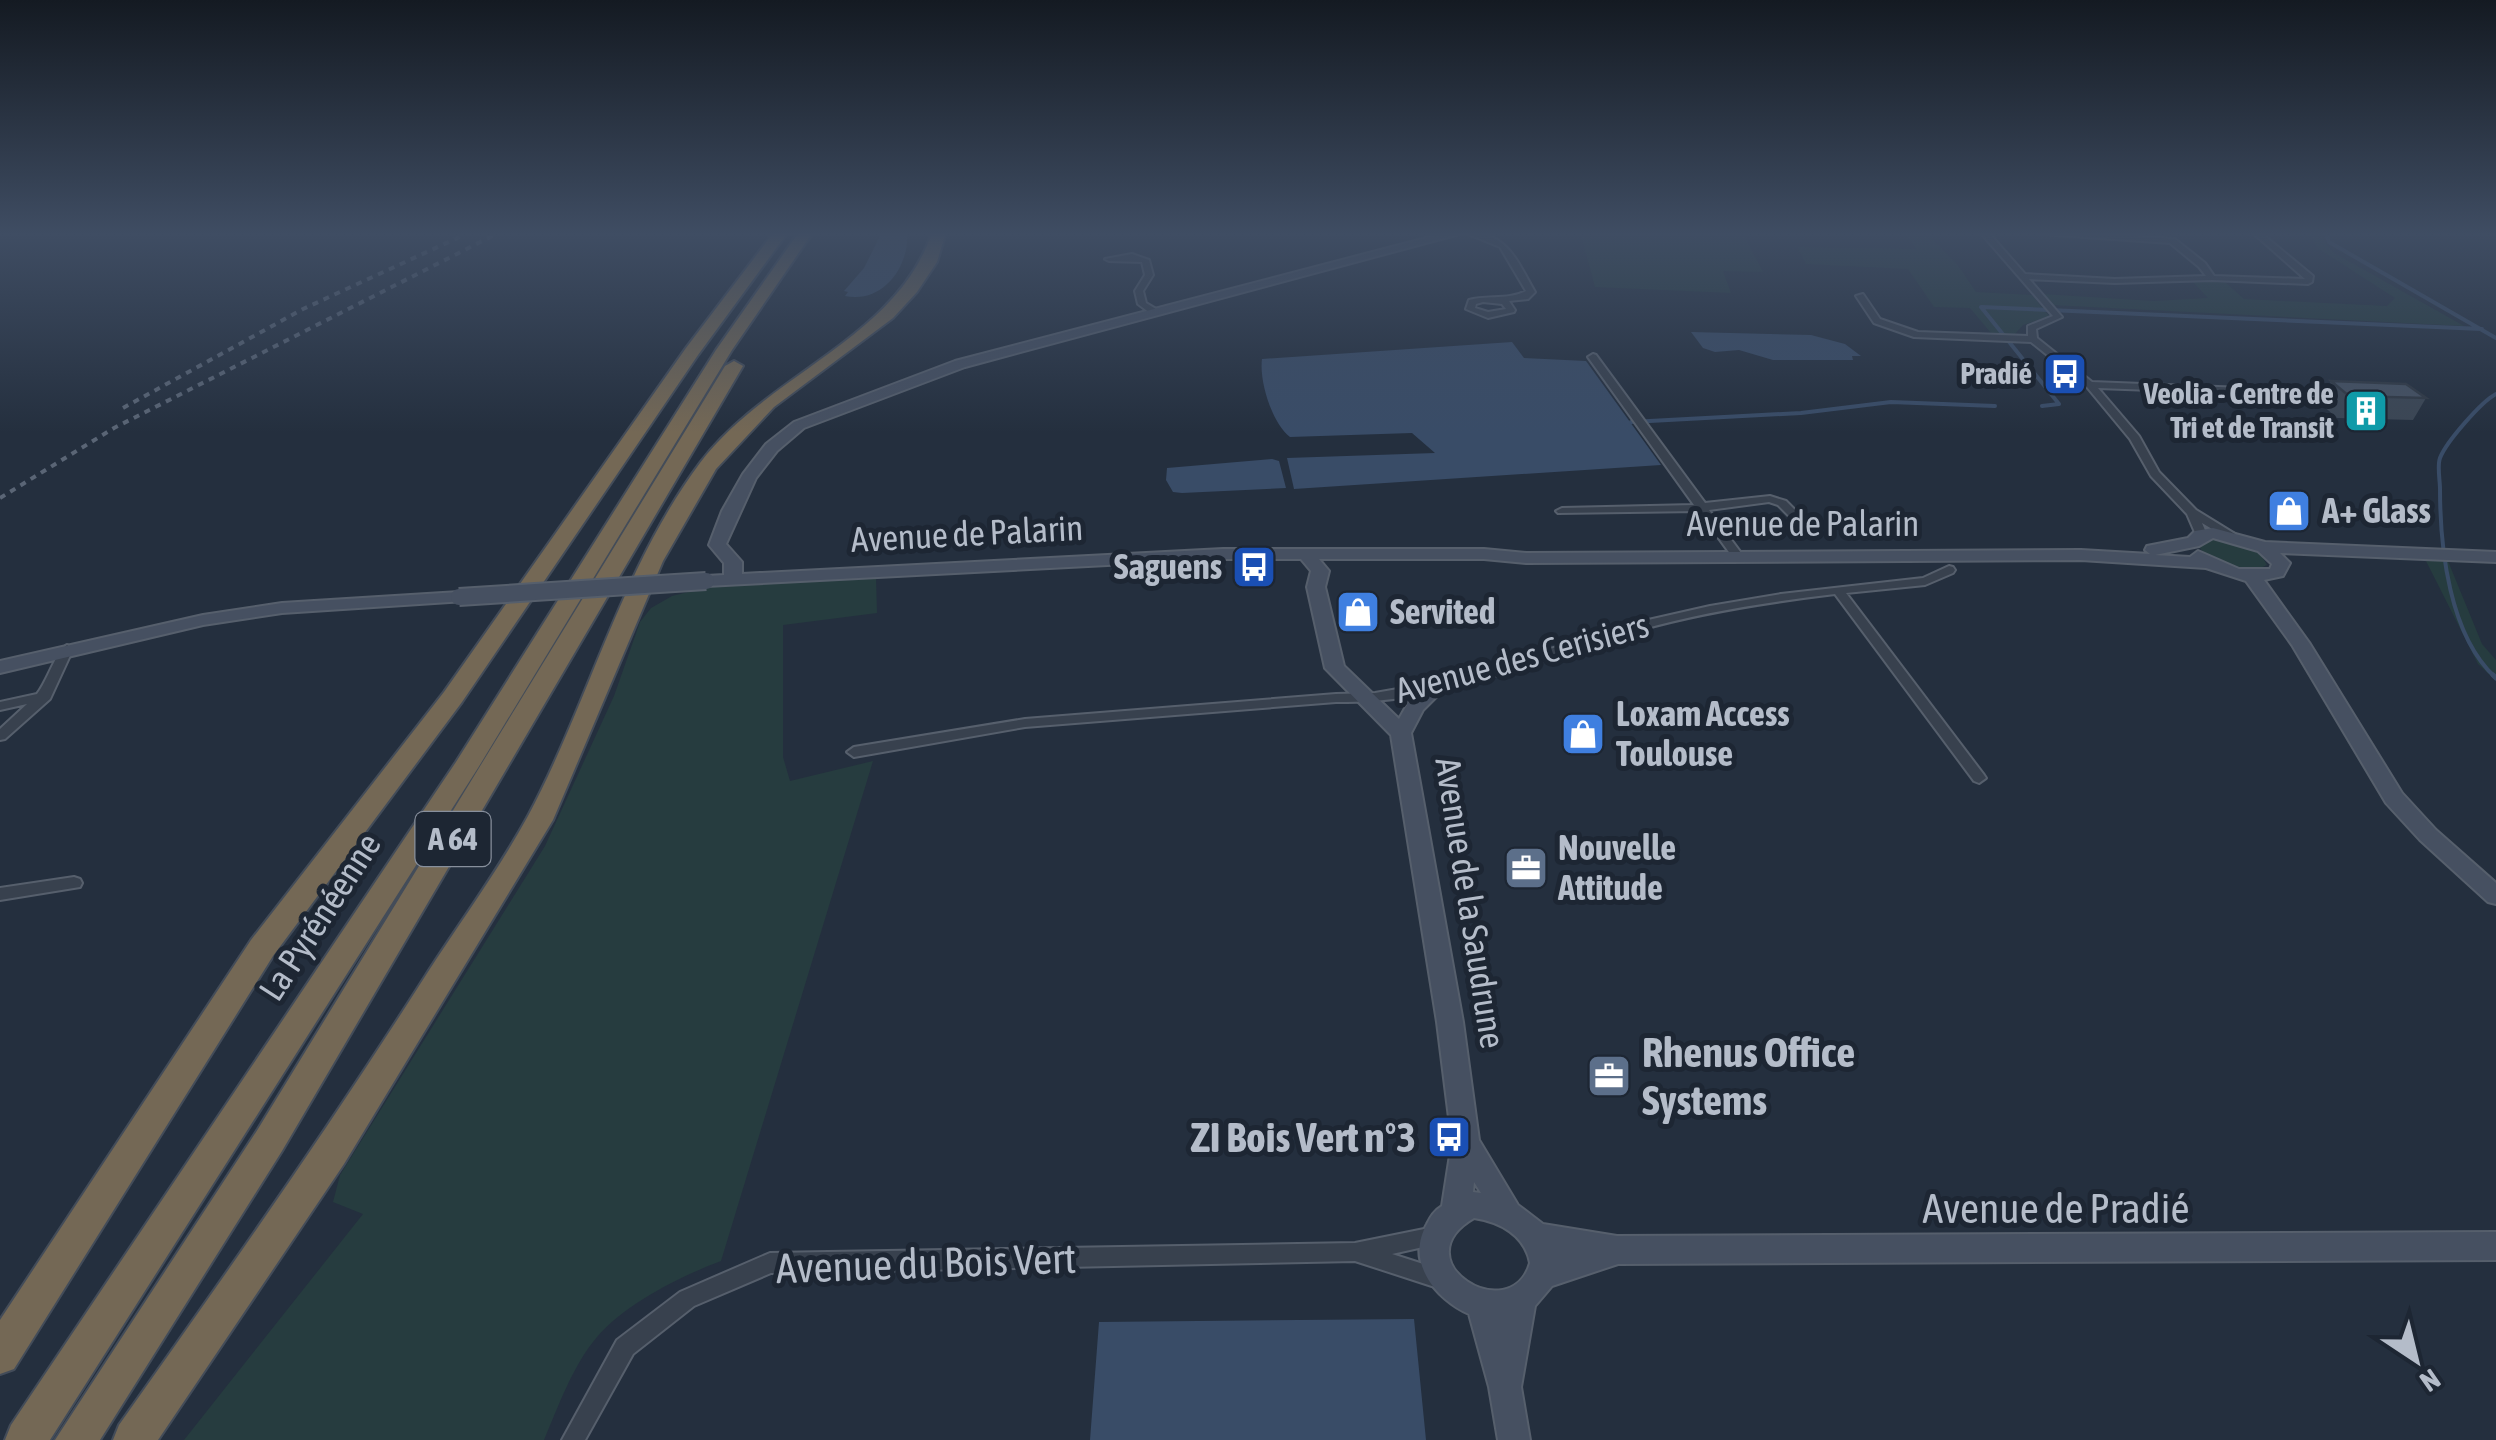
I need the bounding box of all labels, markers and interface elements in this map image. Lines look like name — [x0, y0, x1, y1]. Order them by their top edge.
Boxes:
bus stop icon: Pradié — [2042, 351, 2088, 397]
place label: Pradié — [1960, 356, 2032, 390]
place label: Veolia - Centre de Tri et de Transit — [2142, 376, 2334, 444]
building icon: Veolia - Centre de Tri et de Transit — [2343, 388, 2389, 434]
shop icon: A+ Glass — [2266, 488, 2312, 534]
place label: A+ Glass — [2321, 490, 2431, 530]
street label: Avenue de Palarin — [1687, 503, 1919, 543]
street label: Avenue de Palarin — [850, 507, 1084, 559]
bus stop icon: Saguens — [1231, 544, 1277, 590]
place label: Saguens — [1114, 546, 1222, 586]
shop icon: Servited — [1335, 589, 1381, 635]
place label: Servited — [1390, 591, 1495, 631]
street label: Avenue des Cerisiers — [1391, 604, 1653, 710]
place label: Loxam Access Toulouse — [1616, 693, 1790, 773]
shop icon: Loxam Access Toulouse — [1560, 711, 1606, 757]
street label: Avenue de la Saudrune — [1428, 755, 1514, 1051]
road number: A 64 — [416, 812, 490, 866]
street label: La Pyrénéenne — [250, 826, 388, 1007]
place label: Nouvelle Attitude — [1557, 827, 1676, 907]
office icon: Nouvelle Attitude — [1503, 845, 1549, 891]
place label: Rhenus Office Systems — [1642, 1028, 1855, 1124]
office icon: Rhenus Office Systems — [1586, 1053, 1632, 1099]
place label: ZI Bois Vert n°3 — [1191, 1113, 1416, 1161]
bus stop icon: ZI Bois Vert n°3 — [1426, 1114, 1472, 1160]
street label: Avenue de Pradié — [1922, 1184, 2190, 1232]
street label: Avenue du Bois Vert — [775, 1234, 1077, 1292]
north arrow — [2366, 1310, 2466, 1410]
text: N — [2414, 1363, 2446, 1398]

